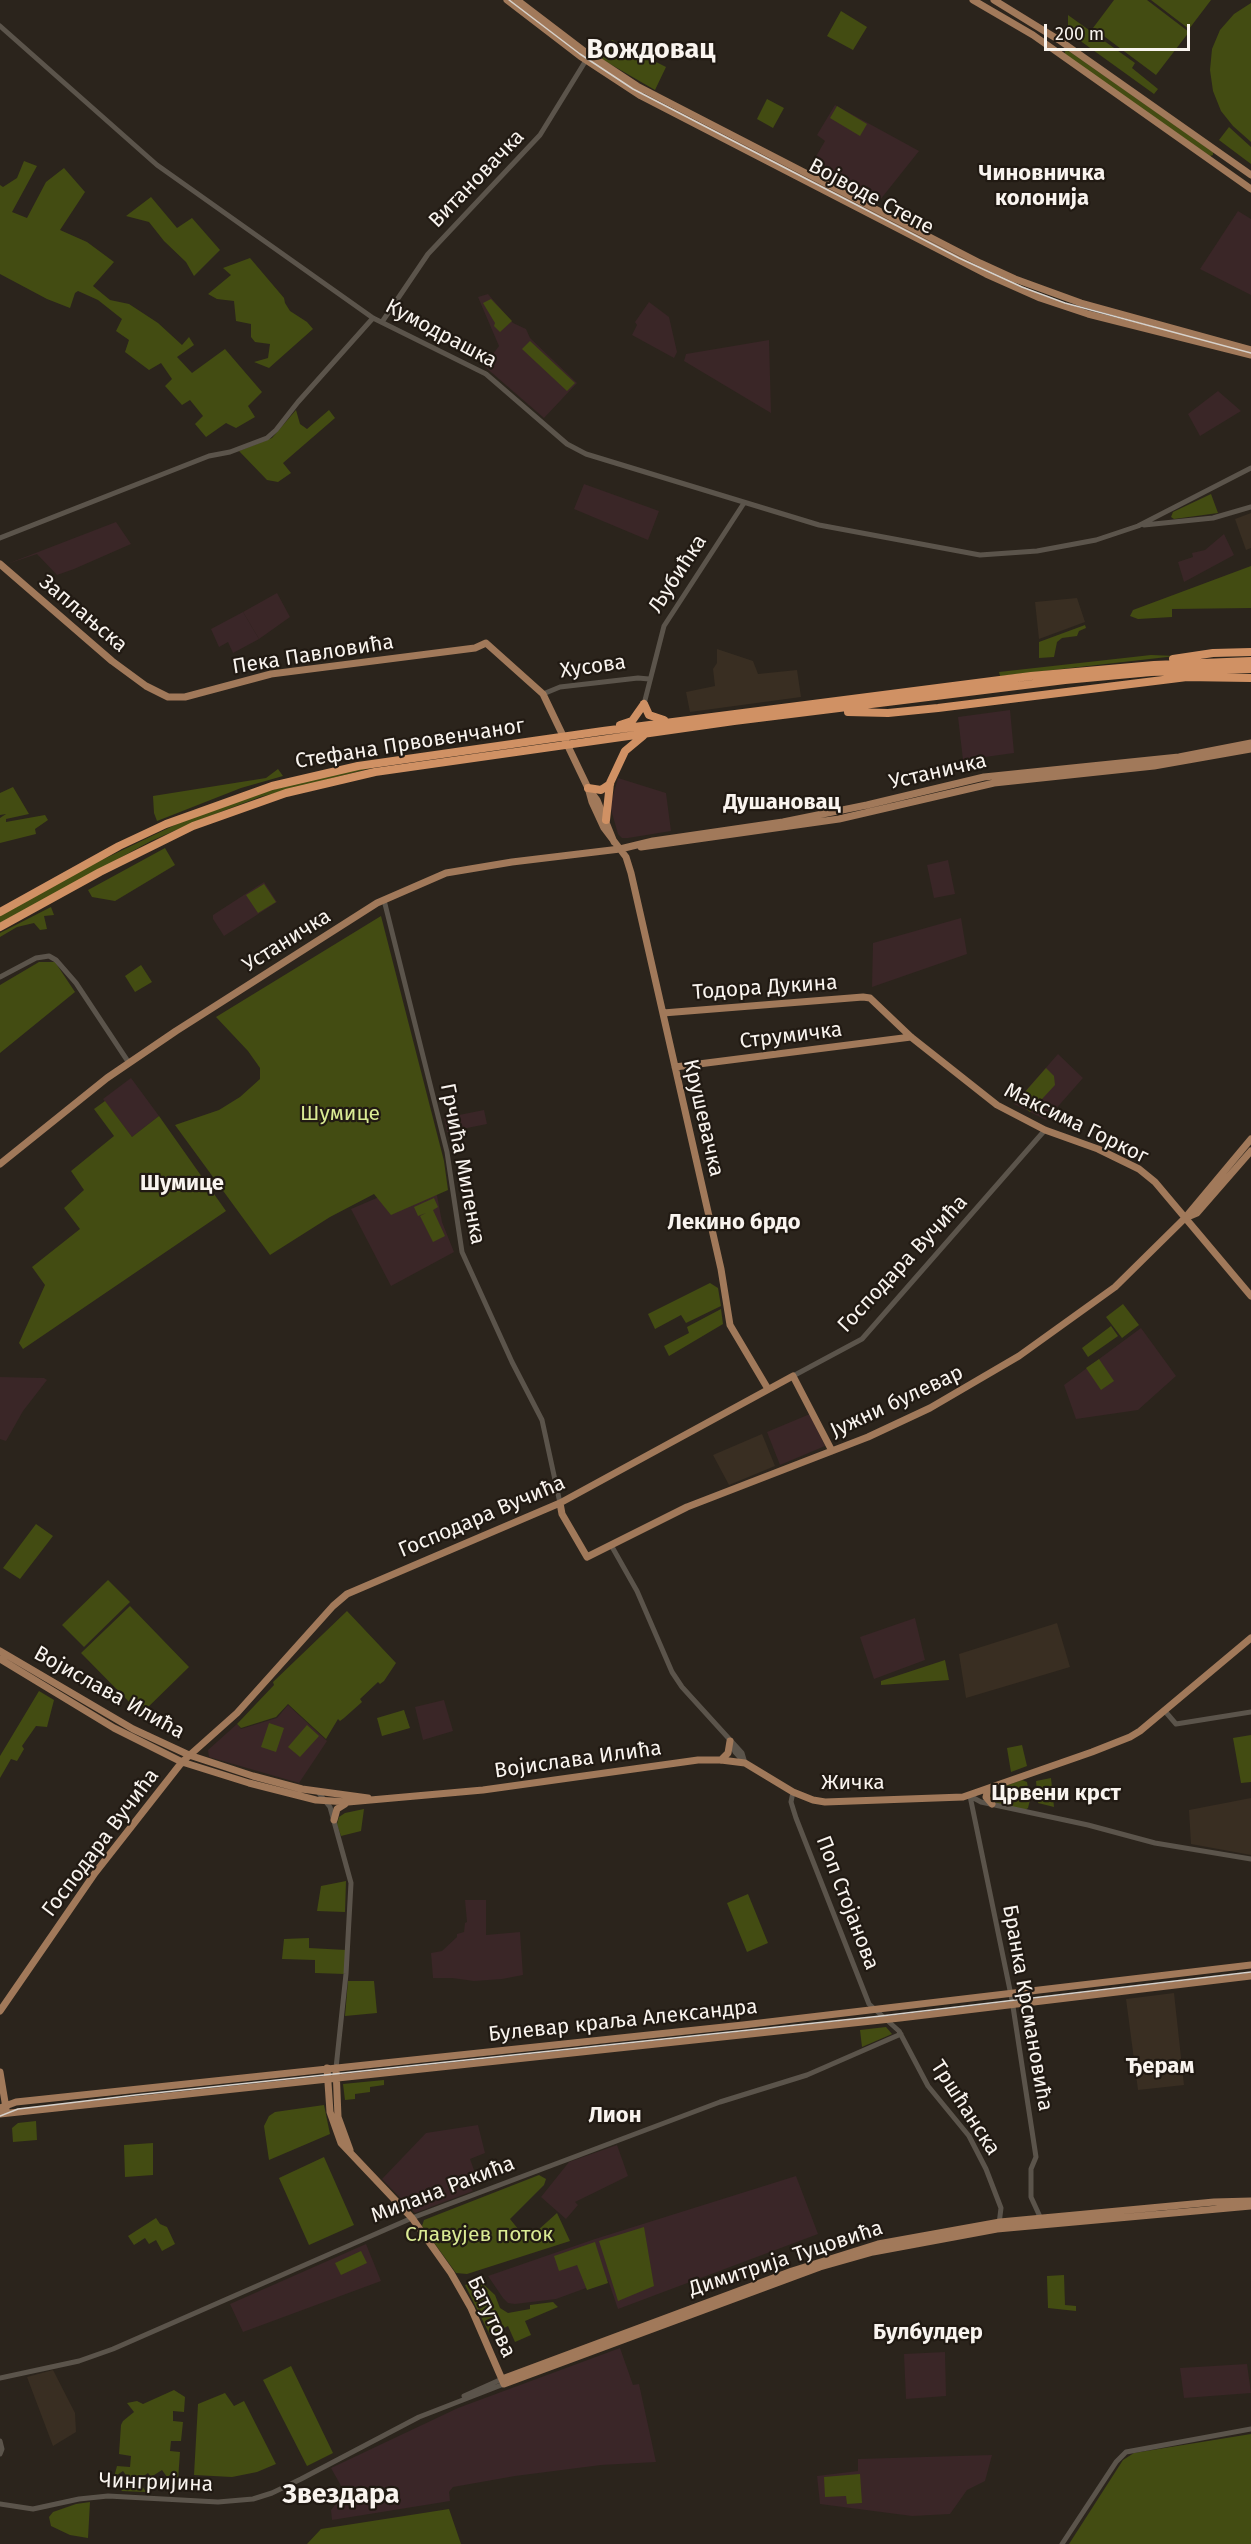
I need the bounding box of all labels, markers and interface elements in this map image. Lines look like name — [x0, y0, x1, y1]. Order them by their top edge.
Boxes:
scale bar — [1047, 12, 1192, 50]
text: 200 m — [1055, 23, 1104, 45]
district label: Вождовац — [587, 34, 715, 66]
street label: Витановачка — [424, 125, 530, 233]
street label: Војводе Степе — [804, 153, 938, 241]
district label: Чиновничка колонија — [979, 161, 1105, 212]
street label: Кумодрашка — [381, 294, 501, 374]
street label: Љубићка — [643, 530, 713, 618]
street label: Заплањска — [34, 570, 132, 658]
street label: Пека Павловића — [230, 630, 396, 680]
street label: Хусова — [558, 650, 628, 684]
street label: Стефана Првовенчаног — [293, 713, 527, 775]
street label: Устаничка — [887, 749, 989, 795]
district label: Душановац — [723, 790, 841, 816]
street label: Устаничка — [238, 904, 336, 978]
street label: Тодора Дукина — [692, 970, 838, 1006]
street label: Струмичка — [738, 1017, 844, 1055]
street label: Крушевачка — [677, 1057, 729, 1179]
street label: Максима Горког — [1000, 1078, 1152, 1170]
street label: Грчића Миленка — [434, 1081, 490, 1247]
park label: Шумице — [300, 1101, 380, 1127]
district label: Шумице — [140, 1171, 224, 1197]
street label: Господара Вучића — [833, 1190, 973, 1338]
district label: Лекино брдо — [667, 1210, 801, 1236]
street label: Јужни булевар — [827, 1360, 967, 1444]
street label: Господара Вучића — [395, 1470, 569, 1564]
street label: Војислава Илића — [29, 1641, 189, 1745]
street label: Војислава Илића — [493, 1736, 663, 1784]
street label: Господара Вучића — [37, 1764, 165, 1922]
street label: Жичка — [821, 1770, 885, 1796]
district label: Црвени крст — [991, 1781, 1121, 1807]
street label: Поп Стојанова — [810, 1832, 884, 1974]
street label: Бранка Крсмановића — [996, 1903, 1058, 2113]
street label: Булевар краља Александра — [487, 1994, 759, 2048]
district label: Ђерам — [1126, 2054, 1194, 2080]
street label: Тршћанска — [925, 2056, 1005, 2160]
district label: Лион — [588, 2103, 642, 2129]
street label: Милана Ракића — [368, 2151, 518, 2229]
street label: Димитрија Туцовића — [686, 2216, 886, 2302]
park label: Славујев поток — [405, 2222, 553, 2248]
street label: Батутова — [461, 2272, 521, 2362]
district label: Булбулдер — [873, 2320, 983, 2346]
street label: Чингријина — [98, 2468, 214, 2498]
district label: Звездара — [282, 2479, 400, 2511]

